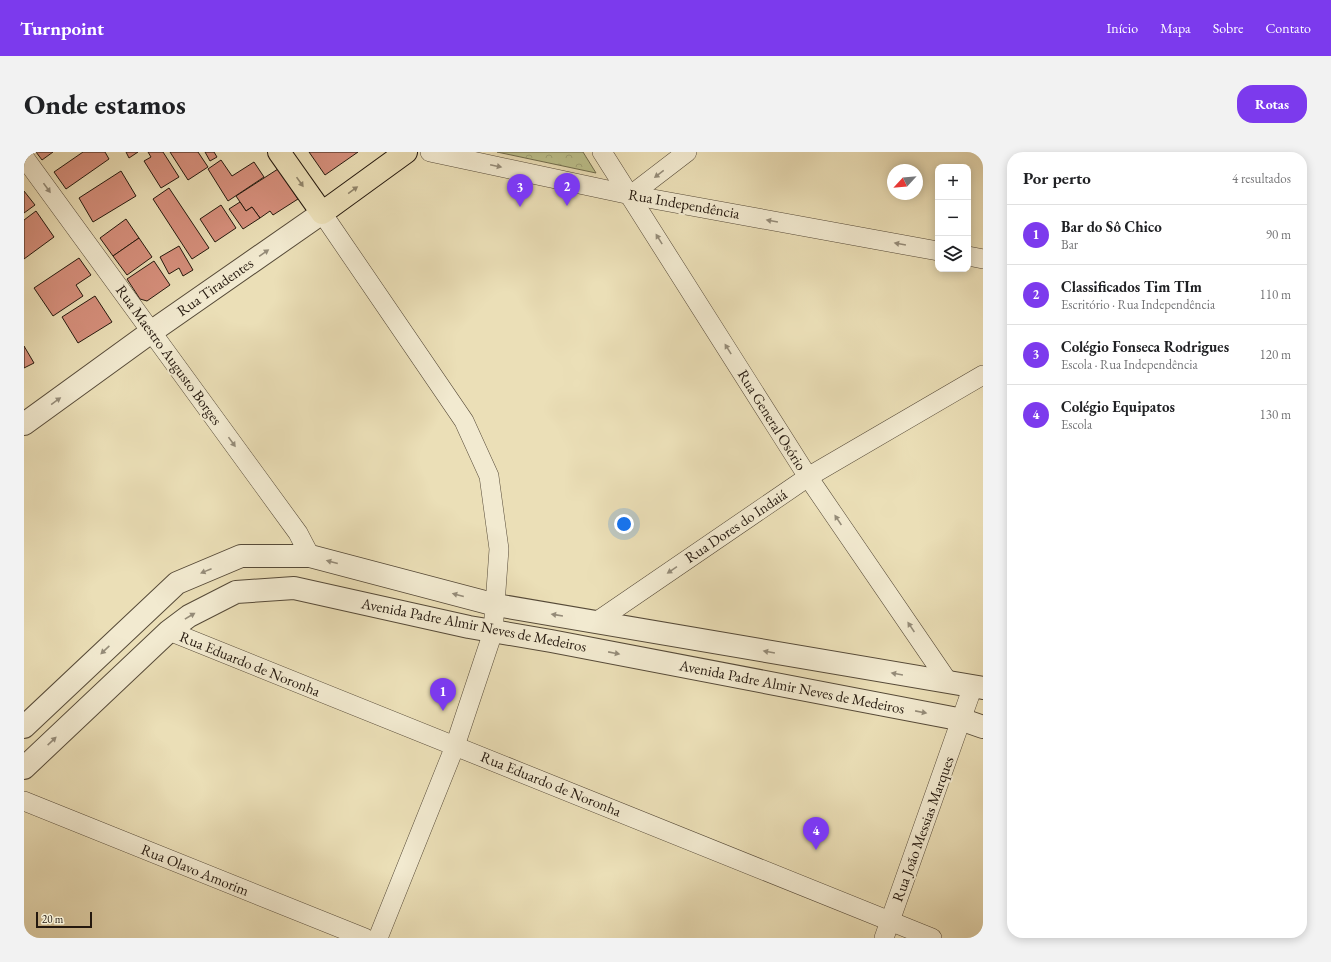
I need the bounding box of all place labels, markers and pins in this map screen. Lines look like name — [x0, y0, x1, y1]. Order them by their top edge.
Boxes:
pin: 2 — [554, 173, 580, 206]
pin: 3 — [507, 174, 533, 207]
pin: 1 — [430, 678, 456, 711]
pin: 4 — [803, 817, 829, 850]

